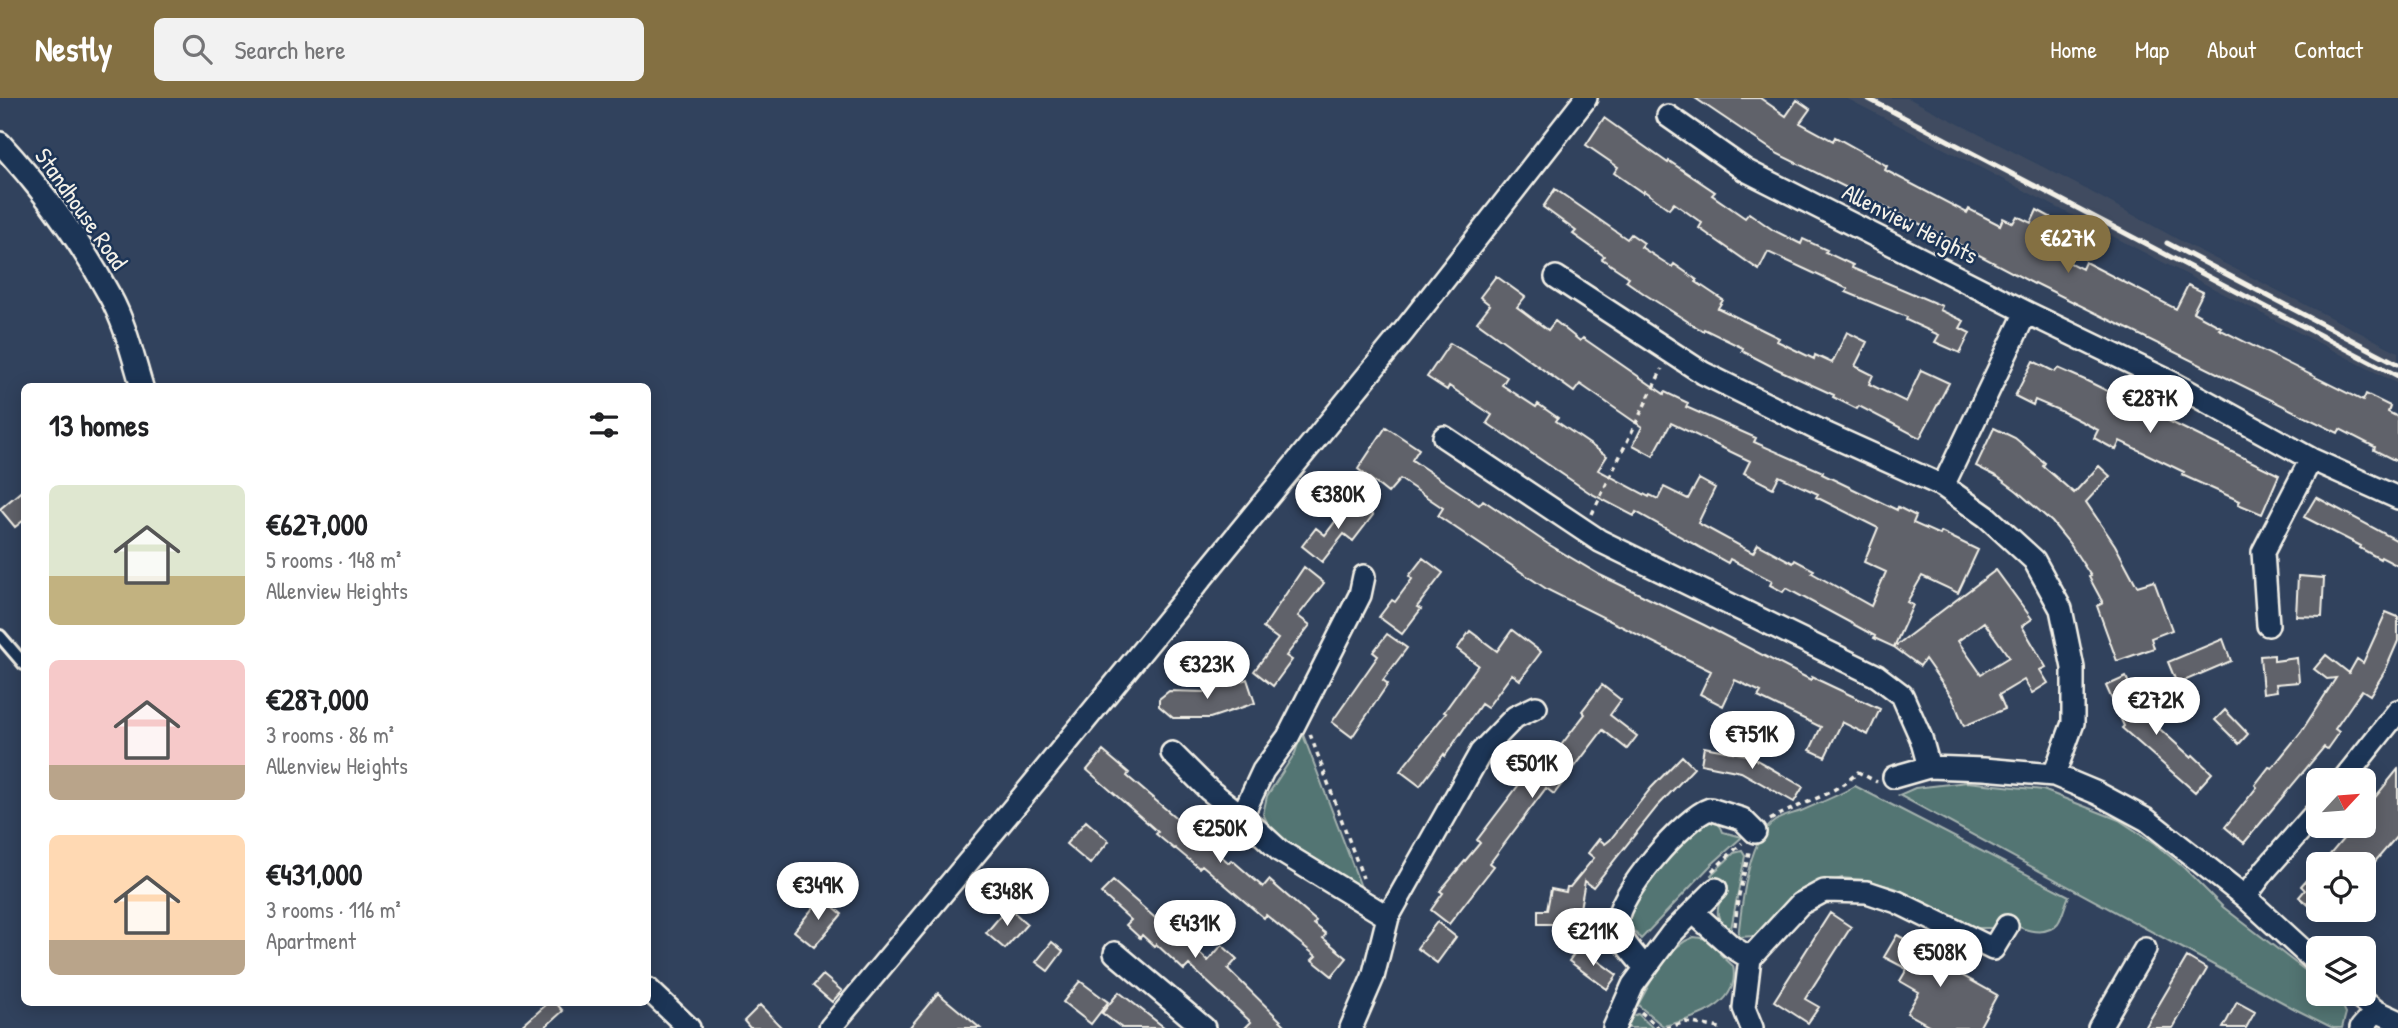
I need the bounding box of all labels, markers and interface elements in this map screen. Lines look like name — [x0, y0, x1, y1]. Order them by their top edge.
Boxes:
search box — [154, 18, 644, 81]
text: Nestly — [35, 27, 112, 71]
icon: search — [178, 30, 216, 68]
text: Search here — [234, 32, 346, 67]
text: Home — [2050, 33, 2097, 65]
text: Map — [2135, 33, 2169, 65]
text: About — [2207, 33, 2256, 65]
text: Contact — [2294, 33, 2363, 65]
street label: Standhouse Road — [28, 141, 136, 276]
street label: Allenview Heights — [1837, 175, 1984, 271]
pin: €627K — [2019, 216, 2117, 275]
text: €627K — [2041, 222, 2095, 253]
pin: €287K — [2101, 376, 2199, 435]
text: €287K — [2122, 382, 2178, 413]
text: 13 homes — [49, 405, 149, 445]
icon: filters — [585, 406, 623, 444]
pin: €380K — [1289, 472, 1387, 531]
text: €380K — [1311, 478, 1365, 509]
text: €627,000 — [266, 504, 368, 544]
icon: home — [105, 513, 189, 597]
text: 5 rooms · 148 m² — [266, 544, 401, 575]
text: Allenview Heights — [266, 575, 408, 606]
pin: €323K — [1158, 642, 1256, 701]
text: €323K — [1180, 648, 1234, 679]
pin: €272K — [2107, 678, 2205, 737]
text: €287,000 — [266, 679, 369, 719]
text: €272K — [2128, 684, 2184, 715]
icon: home — [105, 688, 189, 772]
pin: €751K — [1703, 712, 1801, 771]
text: €751K — [1726, 718, 1778, 749]
text: 3 rooms · 86 m² — [266, 719, 394, 750]
pin: €501K — [1483, 740, 1581, 800]
text: €501K — [1506, 747, 1558, 778]
text: Allenview Heights — [266, 750, 408, 781]
north arrow — [2306, 768, 2376, 838]
map controls — [2306, 768, 2376, 1006]
pin: €250K — [1171, 806, 1269, 865]
text: €250K — [1193, 812, 1247, 843]
button: locate — [2306, 852, 2376, 922]
text: €431,000 — [266, 854, 362, 894]
pin: €349K — [769, 862, 867, 922]
icon: home — [105, 863, 189, 947]
pin: €348K — [958, 868, 1056, 928]
text: €349K — [793, 869, 843, 900]
text: €348K — [981, 875, 1033, 906]
text: 3 rooms · 116 m² — [266, 894, 401, 925]
pin: €431K — [1146, 900, 1244, 960]
text: €431K — [1170, 907, 1220, 938]
pin: €211K — [1544, 908, 1642, 968]
text: €211K — [1568, 915, 1618, 946]
text: Apartment — [266, 925, 356, 956]
pin: €508K — [1891, 930, 1989, 989]
text: €508K — [1913, 936, 1967, 967]
button: layers — [2306, 936, 2376, 1006]

